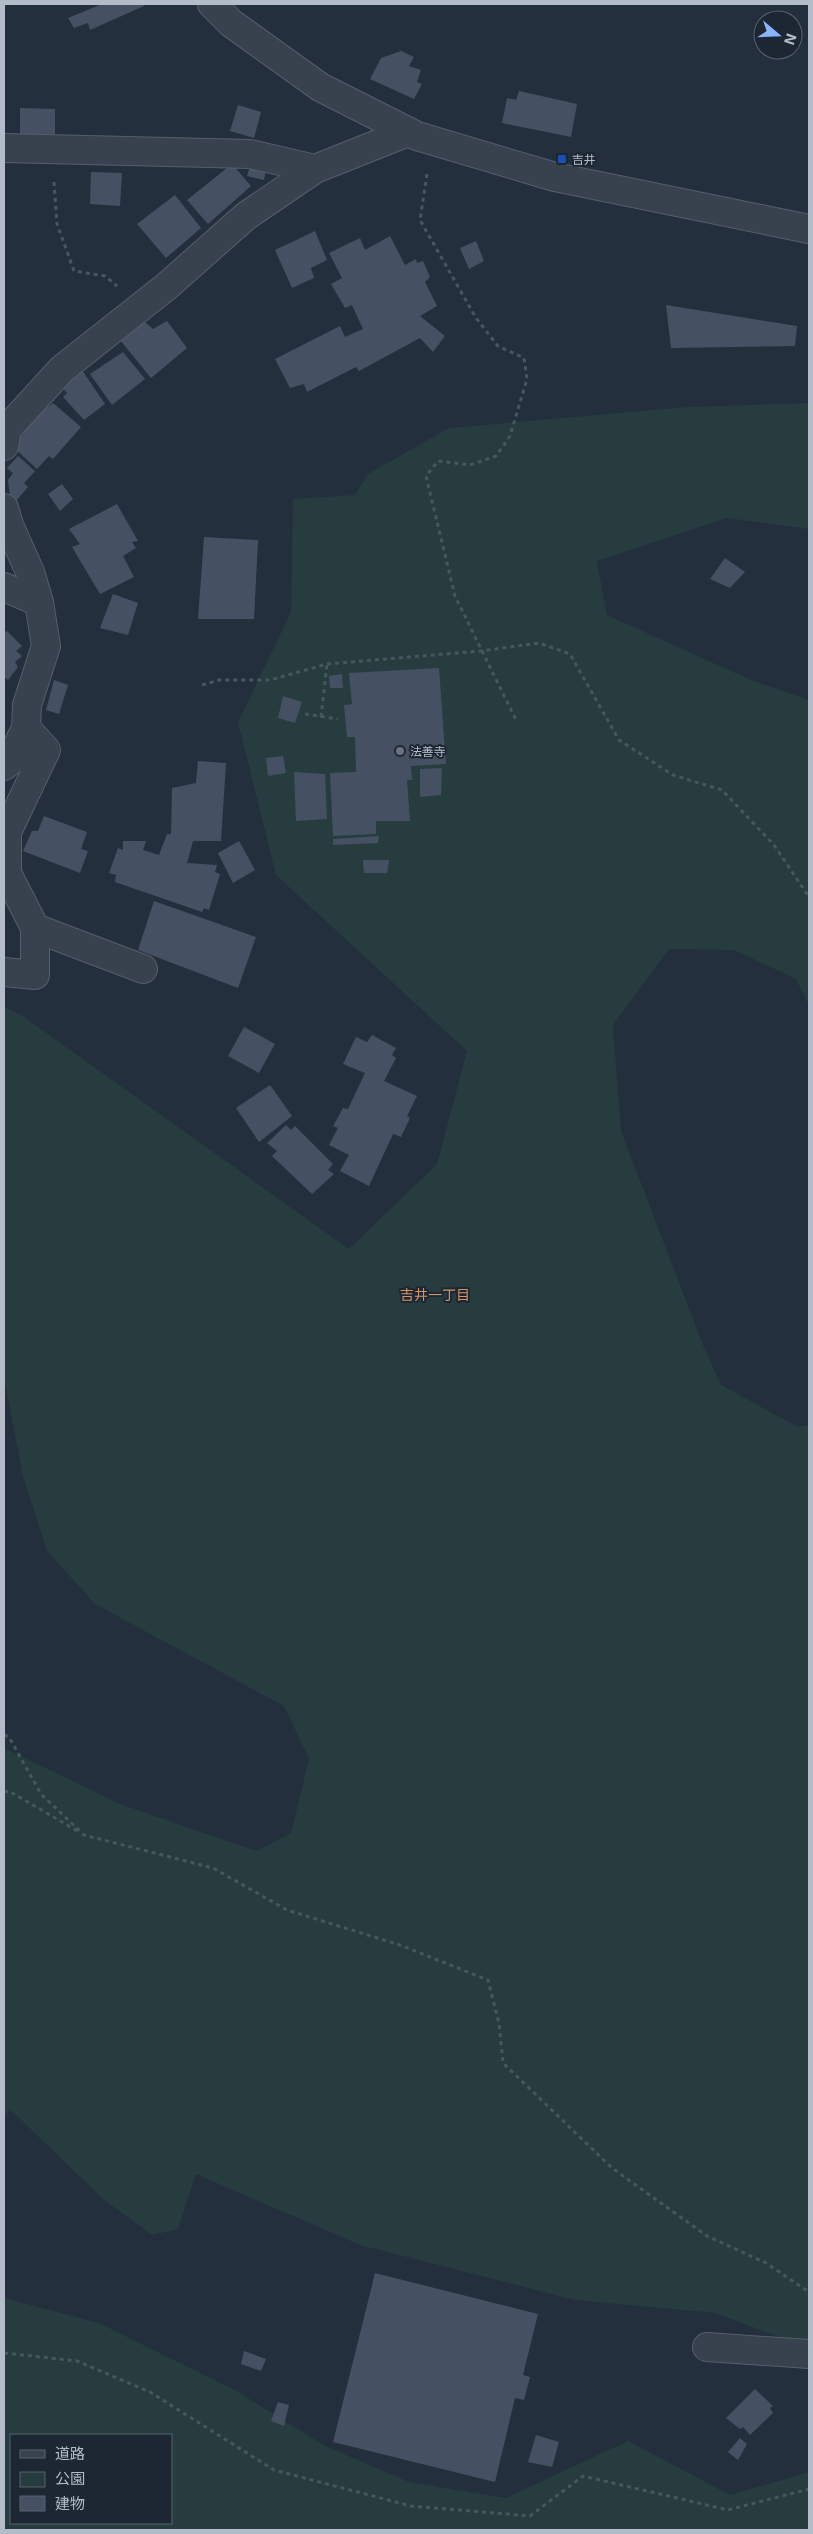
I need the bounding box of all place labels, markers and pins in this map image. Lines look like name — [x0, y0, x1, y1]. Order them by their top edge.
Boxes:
place label: 吉井 — [572, 152, 596, 167]
marker: 吉井 — [556, 153, 568, 165]
place label: 法善寺 — [410, 744, 446, 759]
marker: 法善寺 — [394, 745, 406, 757]

